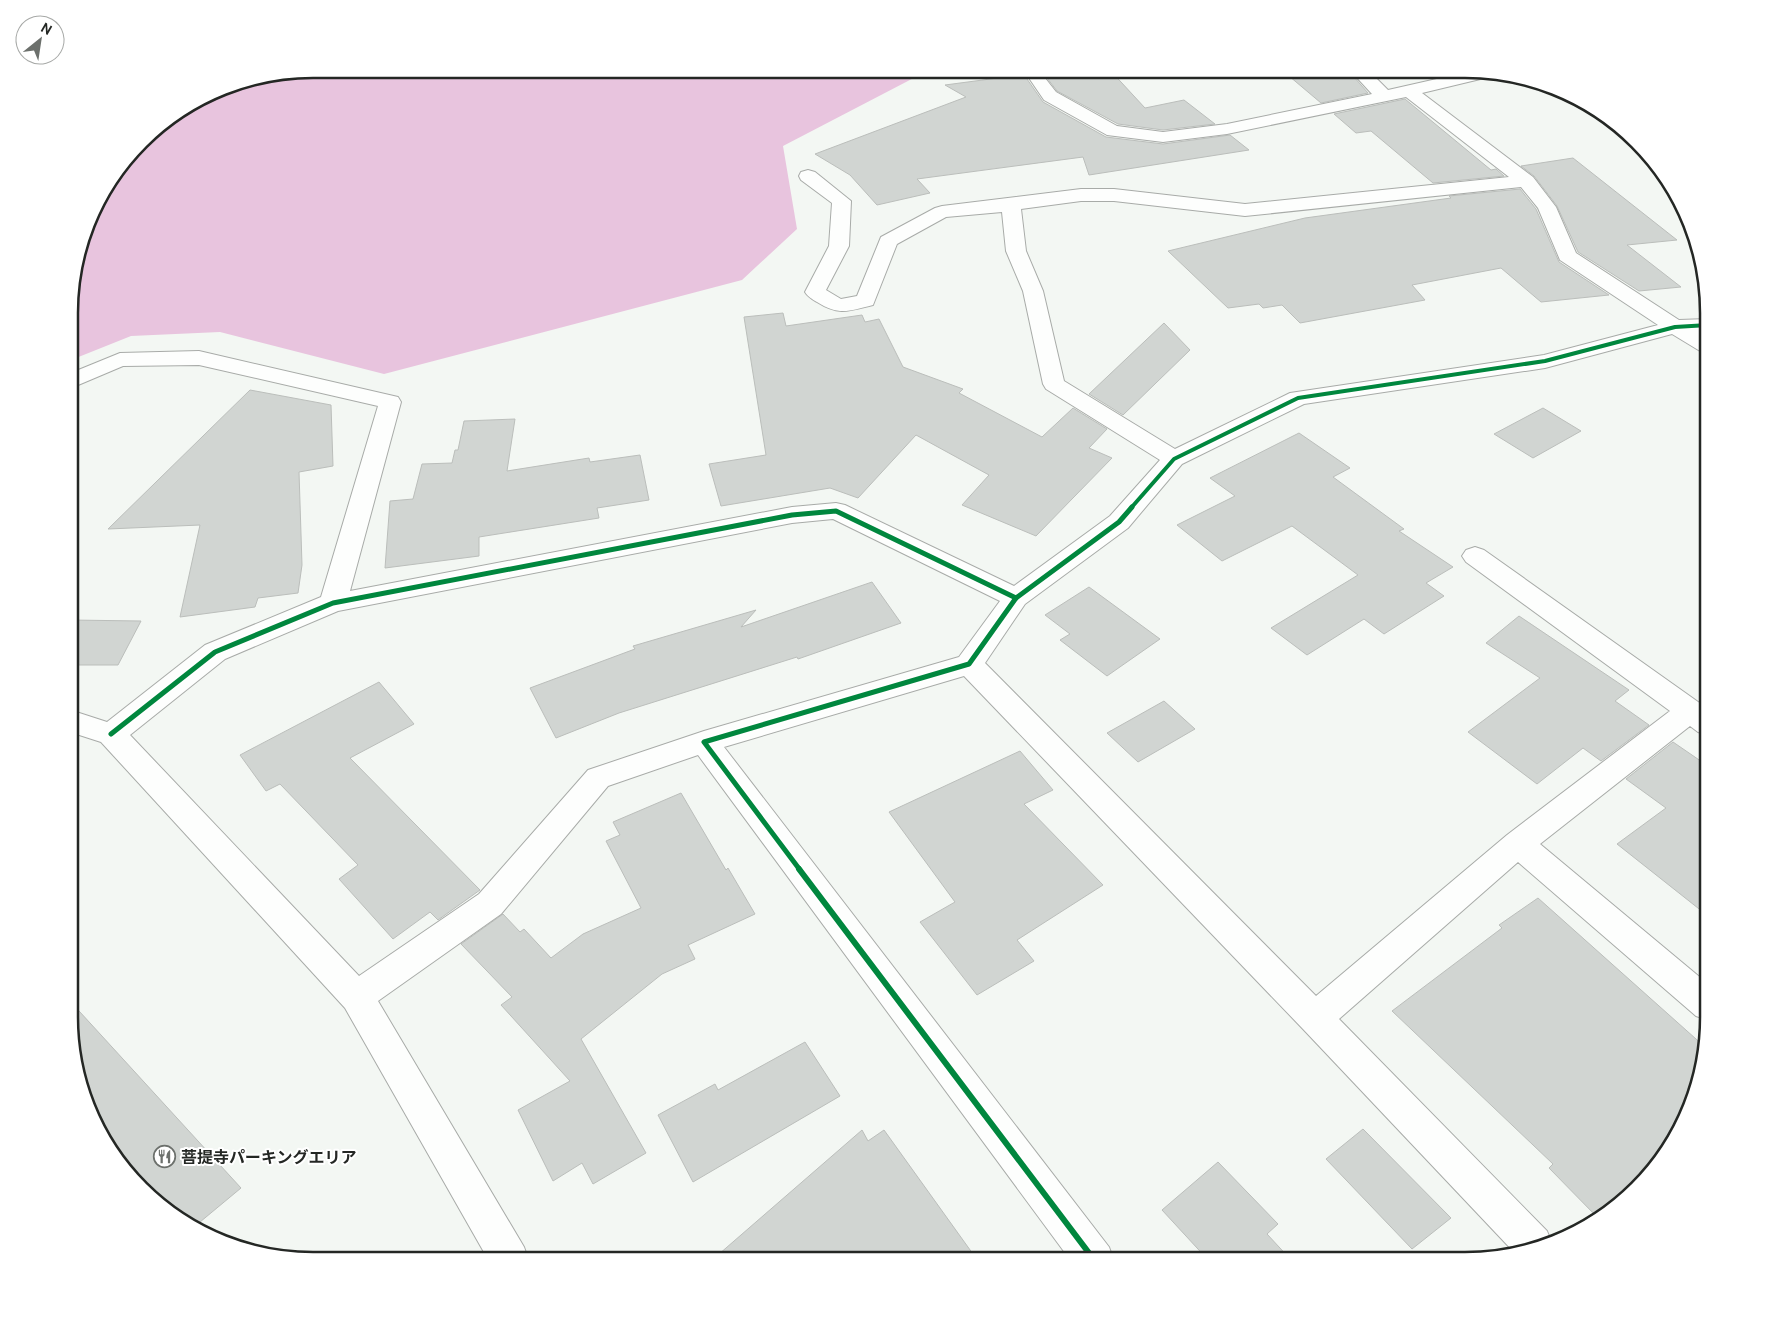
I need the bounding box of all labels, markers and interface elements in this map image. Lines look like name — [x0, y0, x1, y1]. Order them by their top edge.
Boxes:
north arrow — [15, 15, 65, 65]
text: N — [38, 18, 55, 39]
restaurant icon: 菩提寺パーキングエリア — [153, 1145, 177, 1169]
place label: 菩提寺パーキングエリア — [181, 1148, 357, 1167]

